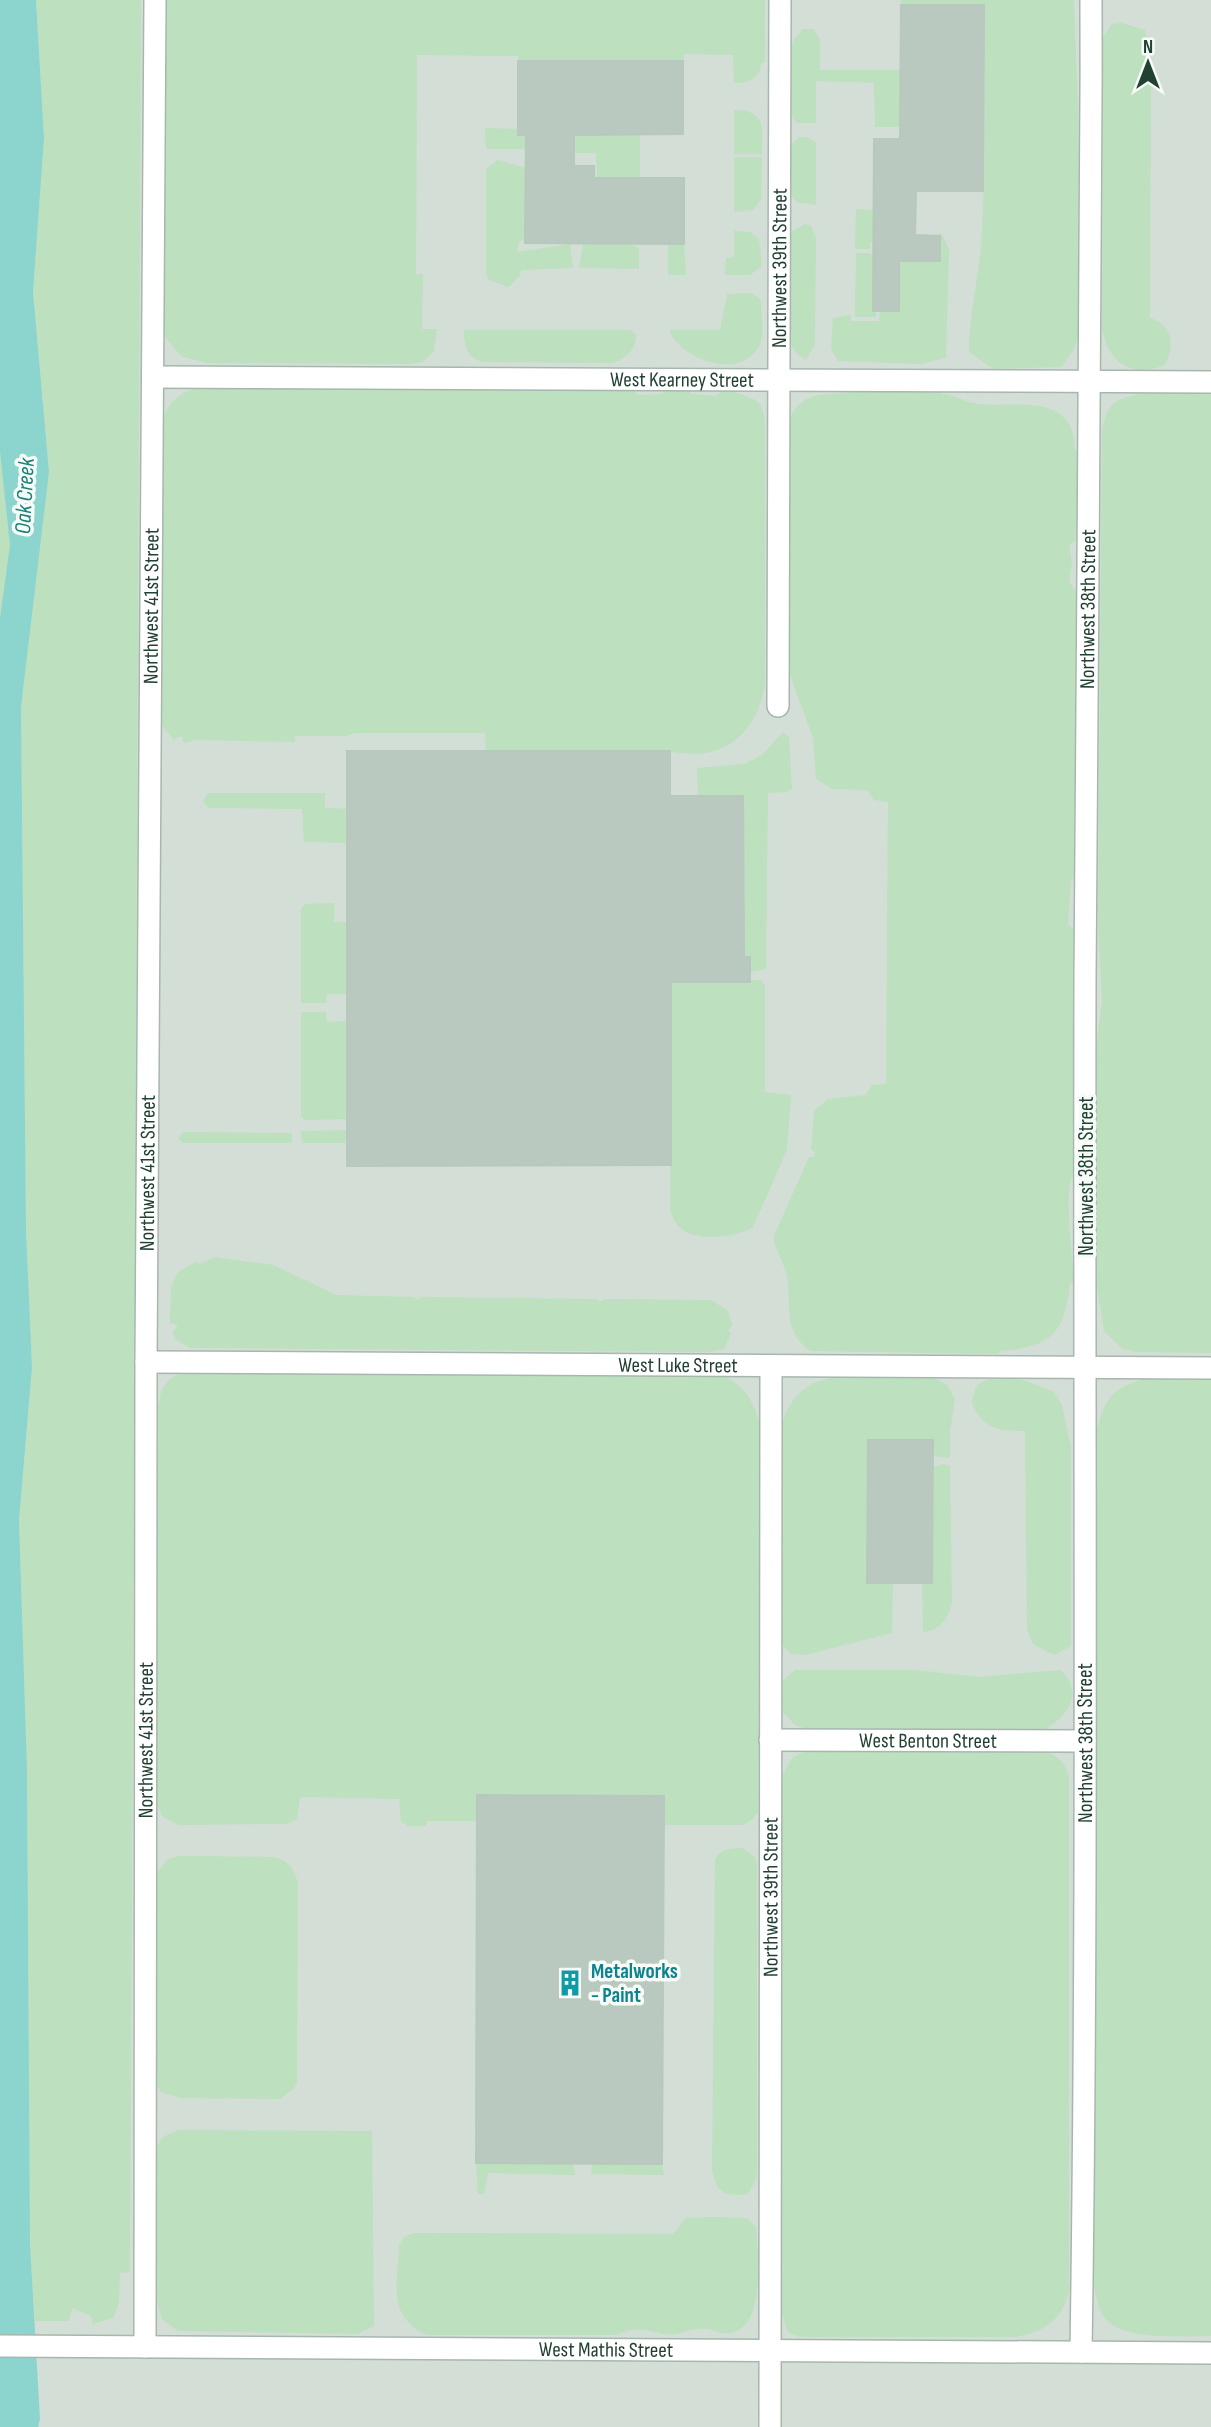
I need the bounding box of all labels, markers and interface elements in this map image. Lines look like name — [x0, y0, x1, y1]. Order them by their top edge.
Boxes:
north arrow — [1113, 28, 1183, 98]
text: N — [1143, 36, 1153, 59]
street label: Northwest 39th Street — [767, 188, 792, 348]
street label: West Kearney Street — [610, 367, 754, 393]
water label: Oak Creek — [9, 456, 41, 535]
street label: Northwest 41st Street — [138, 528, 165, 684]
street label: Northwest 38th Street — [1075, 529, 1101, 689]
street label: Northwest 41st Street — [135, 1095, 161, 1251]
street label: Northwest 38th Street — [1074, 1096, 1099, 1256]
street label: West Luke Street — [618, 1353, 738, 1378]
street label: Northwest 41st Street — [134, 1662, 159, 1818]
street label: Northwest 38th Street — [1073, 1663, 1098, 1823]
street label: West Benton Street — [859, 1728, 997, 1754]
street label: Northwest 39th Street — [758, 1817, 784, 1977]
place label: Metalworks - Paint — [591, 1959, 678, 2008]
building icon: Metalworks - Paint — [555, 1968, 585, 1998]
street label: West Mathis Street — [539, 2337, 673, 2363]

